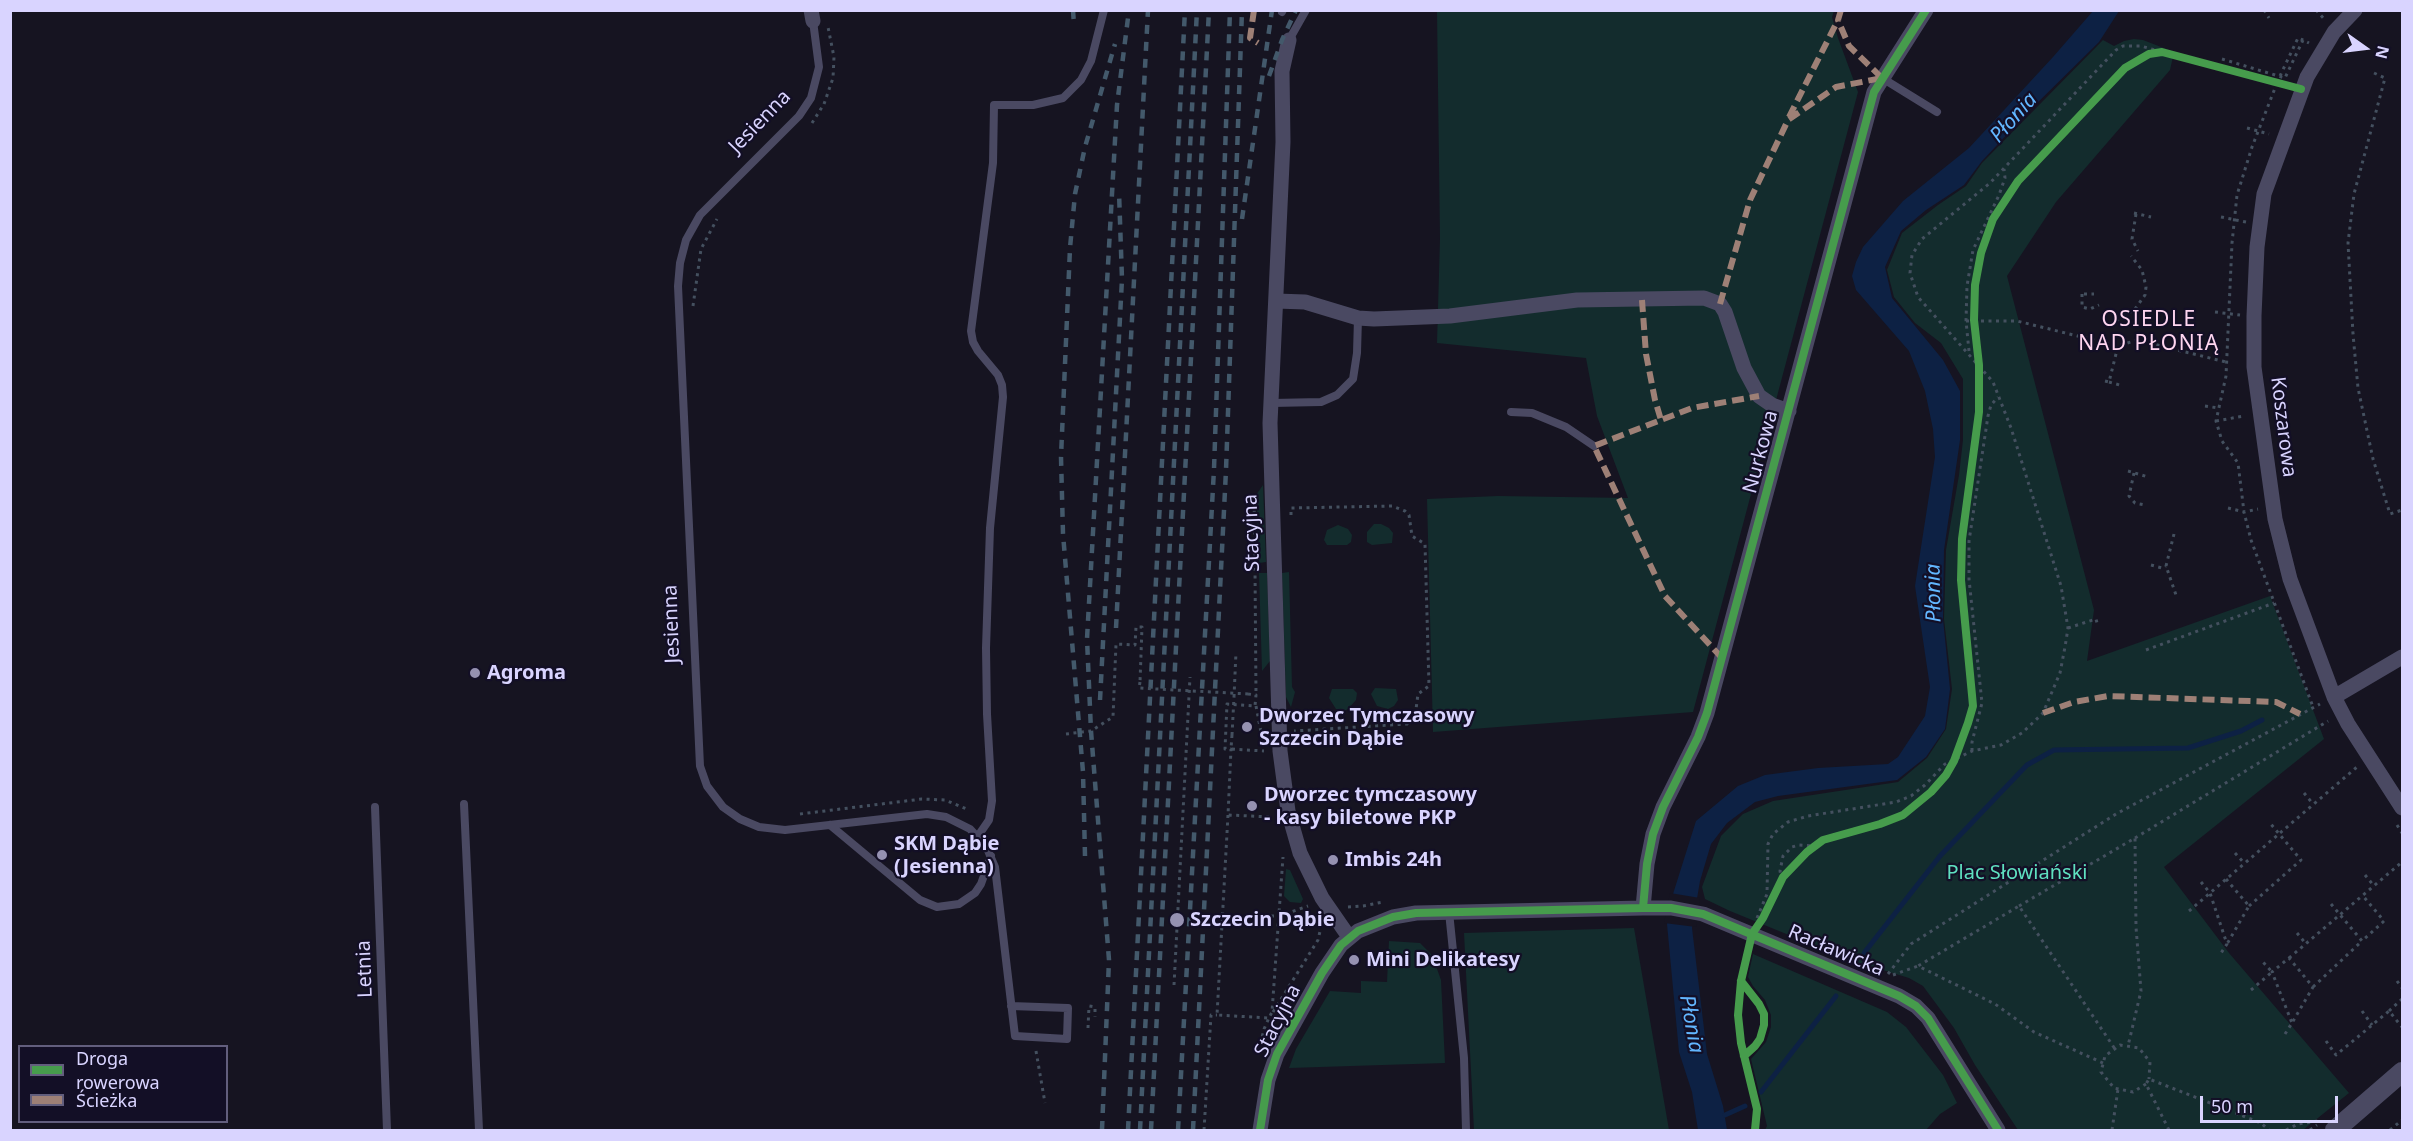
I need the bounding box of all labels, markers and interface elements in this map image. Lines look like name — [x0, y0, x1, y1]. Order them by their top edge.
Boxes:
north arrow — [2335, 18, 2395, 78]
text: N — [2370, 43, 2395, 61]
street label: Jesienna — [724, 85, 796, 159]
water label: Płonia — [1985, 88, 2043, 148]
district label: OSIEDLE NAD PŁONIĄ — [2078, 307, 2220, 357]
street label: Koszarowa — [2265, 375, 2301, 479]
street label: Nurkowa — [1738, 408, 1784, 496]
street label: Stacyjna — [1239, 494, 1265, 572]
water label: Płonia — [1921, 563, 1947, 623]
street label: Jesienna — [659, 584, 685, 664]
place label: Agroma — [487, 661, 566, 685]
marker: Agroma — [468, 666, 482, 680]
place label: Dworzec Tymczasowy Szczecin Dąbie — [1259, 704, 1474, 751]
marker: Dworzec Tymczasowy Szczecin Dąbie — [1240, 720, 1254, 734]
place label: Dworzec tymczasowy - kasy biletowe PKP — [1264, 783, 1477, 830]
marker: Dworzec tymczasowy - kasy biletowe PKP — [1245, 799, 1259, 813]
place label: SKM Dąbie (Jesienna) — [894, 832, 1000, 879]
marker: SKM Dąbie (Jesienna) — [875, 848, 889, 862]
place label: Imbis 24h — [1345, 848, 1442, 872]
marker: Imbis 24h — [1326, 853, 1340, 867]
park label: Plac Słowiański — [1947, 861, 2087, 885]
place label: Szczecin Dąbie — [1190, 908, 1335, 932]
marker: Szczecin Dąbie — [1168, 911, 1186, 929]
street label: Racławicka — [1784, 920, 1888, 982]
street label: Letnia — [352, 940, 378, 998]
place label: Mini Delikatesy — [1366, 948, 1520, 972]
marker: Mini Delikatesy — [1347, 953, 1361, 967]
street label: Stacyjna — [1250, 981, 1306, 1061]
water label: Płonia — [1673, 993, 1709, 1055]
legend — [18, 1045, 228, 1123]
text: Droga rowerowa — [76, 1046, 160, 1094]
scale bar — [2203, 1084, 2341, 1122]
text: Ścieżka — [76, 1088, 137, 1112]
text: 50 m — [2211, 1094, 2253, 1118]

